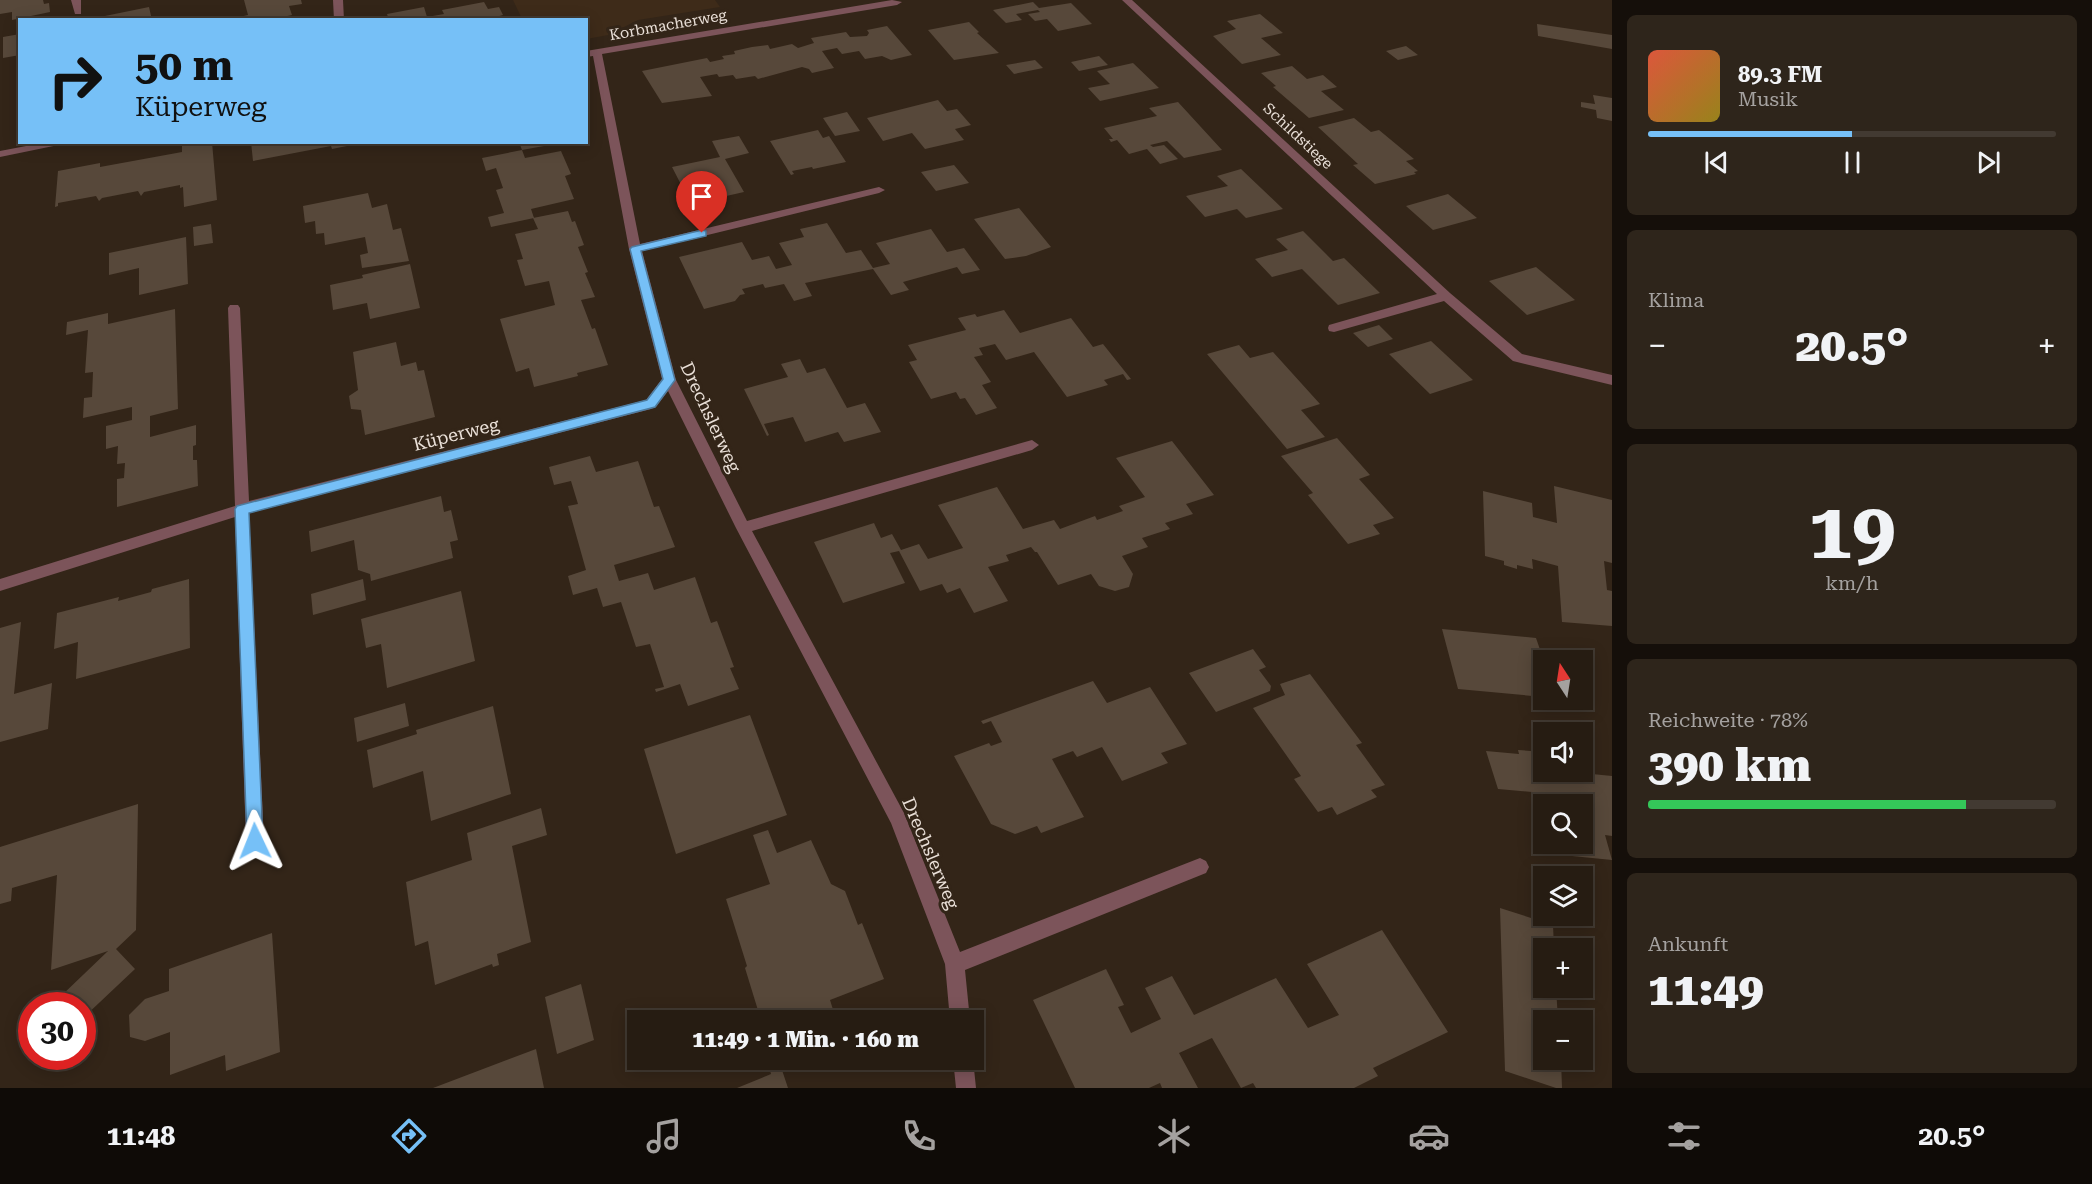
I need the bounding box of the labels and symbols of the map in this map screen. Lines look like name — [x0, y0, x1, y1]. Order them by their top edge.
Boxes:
street label: Korbmacherweg — [608, 6, 729, 44]
street label: Schildstiege — [1259, 99, 1337, 173]
pin — [676, 171, 727, 233]
street label: Drechslerweg — [676, 359, 746, 476]
street label: Küperweg — [411, 413, 502, 455]
north arrow — [1533, 650, 1593, 710]
street label: Drechslerweg — [898, 794, 964, 913]
position arrow — [223, 809, 287, 873]
speed limit sign: 30 — [18, 992, 96, 1070]

